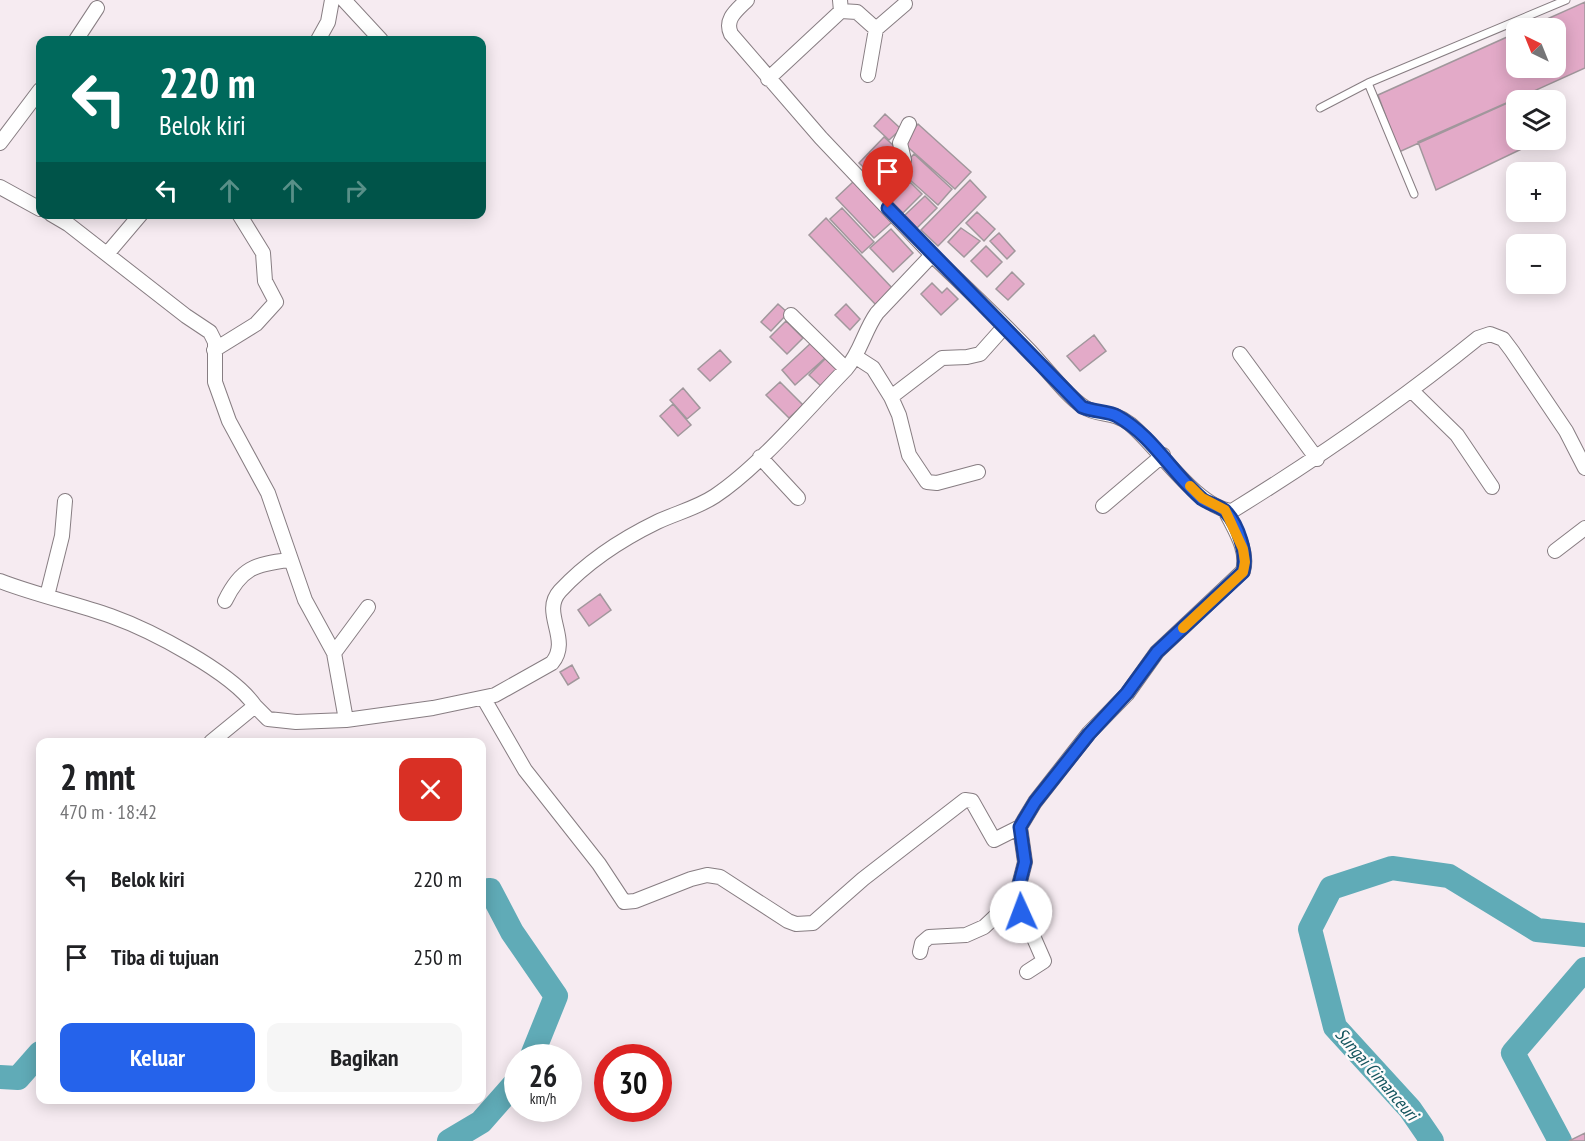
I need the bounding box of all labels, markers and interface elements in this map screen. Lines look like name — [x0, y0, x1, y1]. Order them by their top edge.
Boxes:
north arrow — [1506, 18, 1566, 78]
map controls — [1506, 18, 1566, 294]
text: 220 m — [159, 55, 256, 110]
icon: left — [60, 60, 138, 138]
button: layers — [1506, 90, 1566, 150]
text: Belok kiri — [159, 108, 246, 142]
pin — [862, 146, 913, 208]
icon: arrive — [871, 155, 904, 188]
button: + — [1506, 162, 1566, 222]
icon: left — [150, 174, 183, 207]
icon: ahead — [213, 174, 246, 207]
icon: ahead — [276, 174, 309, 207]
icon: right — [339, 174, 372, 207]
button: − — [1506, 234, 1566, 294]
text: 2 mnt — [60, 753, 135, 800]
button: close — [399, 758, 462, 821]
text: 470 m · 18:42 — [60, 799, 157, 825]
icon: left — [60, 863, 93, 896]
text: Belok kiri — [111, 865, 185, 893]
text: 220 m — [413, 865, 462, 893]
position arrow — [989, 880, 1053, 944]
icon: arrive — [60, 941, 93, 974]
text: Tiba di tujuan — [111, 943, 219, 971]
text: 250 m — [413, 943, 462, 971]
button: Keluar — [60, 1023, 255, 1092]
button: Bagikan — [267, 1023, 462, 1092]
water label: Sungai Cimanceuri — [1331, 1023, 1425, 1127]
speed limit sign: 30 — [594, 1044, 672, 1122]
text: 26 — [529, 1056, 557, 1095]
text: km/h — [530, 1089, 556, 1108]

